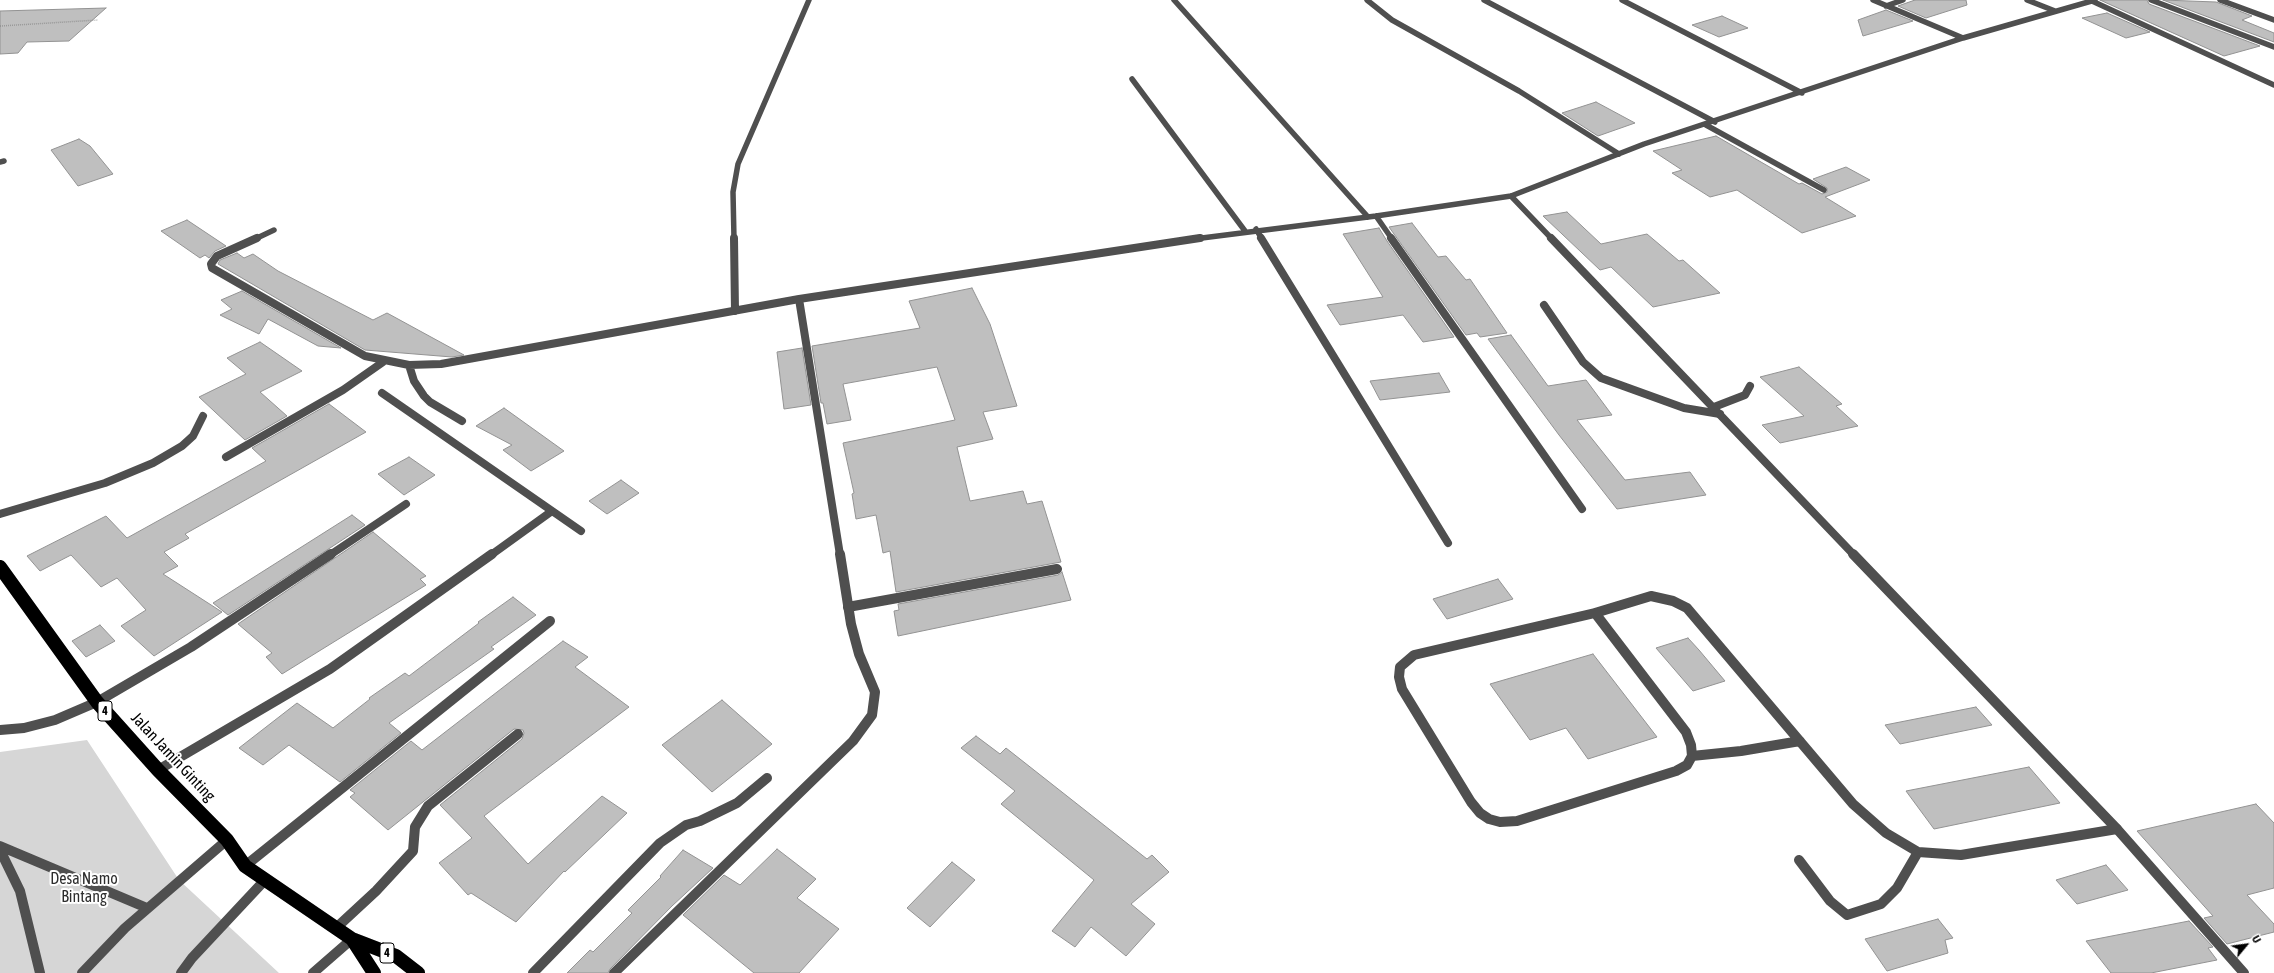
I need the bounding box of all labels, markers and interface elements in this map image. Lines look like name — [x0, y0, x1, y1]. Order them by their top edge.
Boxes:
road number: 4 — [98, 701, 112, 721]
street label: Jalan Jamin Ginting — [127, 708, 219, 806]
park label: Desa Namo Bintang — [50, 869, 118, 907]
north arrow — [2226, 925, 2266, 965]
text: U — [2250, 933, 2263, 945]
road number: 4 — [380, 943, 394, 963]

